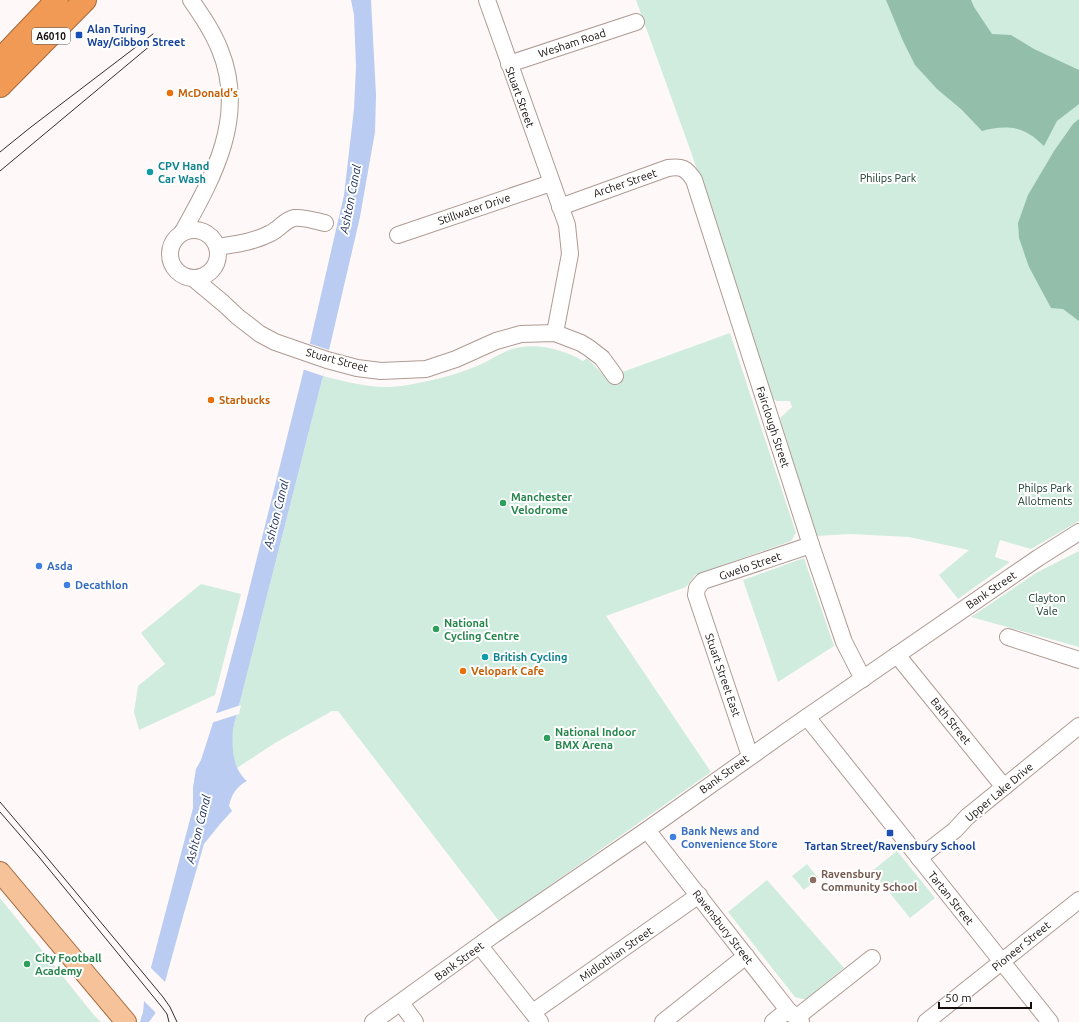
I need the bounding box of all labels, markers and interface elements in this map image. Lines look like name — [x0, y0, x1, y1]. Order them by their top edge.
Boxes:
place label: Alan Turing Way/Gibbon Street — [87, 23, 185, 48]
street label: Wesham Road — [537, 26, 607, 60]
road number: A6010 — [32, 28, 70, 44]
marker: Alan Turing Way/Gibbon Street — [74, 30, 84, 40]
street label: Stuart Street — [503, 65, 537, 130]
place label: McDonald's — [178, 87, 238, 99]
marker: McDonald's — [165, 88, 175, 98]
place label: CPV Hand Car Wash — [158, 160, 209, 185]
water label: Ashton Canal — [337, 163, 363, 236]
street label: Archer Street — [592, 166, 659, 199]
marker: CPV Hand Car Wash — [145, 167, 155, 177]
park label: Philips Park — [860, 172, 917, 184]
street label: Stillwater Drive — [436, 191, 512, 227]
street label: Stuart Street — [305, 346, 370, 374]
street label: Fairclough Street — [754, 385, 792, 470]
place label: Starbucks — [219, 394, 270, 406]
marker: Starbucks — [206, 395, 216, 405]
water label: Ashton Canal — [261, 478, 291, 551]
park label: Philps Park Allotments — [1018, 482, 1073, 507]
place label: Manchester Velodrome — [511, 491, 572, 516]
marker: Manchester Velodrome — [498, 498, 508, 508]
street label: Gwelo Street — [718, 550, 783, 582]
place label: Asda — [47, 560, 73, 572]
marker: Asda — [34, 561, 44, 571]
street label: Bank Street — [964, 569, 1019, 611]
place label: Decathlon — [75, 579, 128, 591]
marker: Decathlon — [62, 580, 72, 590]
park label: Clayton Vale — [1028, 592, 1066, 617]
place label: National Cycling Centre — [444, 617, 519, 642]
marker: National Cycling Centre — [431, 624, 441, 634]
street label: Stuart Street East — [703, 632, 743, 719]
place label: British Cycling — [493, 651, 567, 663]
marker: British Cycling — [480, 652, 490, 662]
place label: Velopark Cafe — [471, 665, 544, 677]
marker: Velopark Cafe — [458, 666, 468, 676]
street label: Bath Street — [929, 695, 974, 747]
place label: National Indoor BMX Arena — [555, 726, 637, 751]
marker: National Indoor BMX Arena — [542, 733, 552, 743]
street label: Bank Street — [697, 752, 751, 796]
street label: Upper Lake Drive — [963, 760, 1035, 824]
water label: Ashton Canal — [183, 793, 213, 866]
place label: Bank News and Convenience Store — [681, 825, 778, 850]
marker: Tartan Street/Ravensbury School — [885, 828, 895, 838]
marker: Bank News and Convenience Store — [668, 832, 678, 842]
place label: Tartan Street/Ravensbury School — [805, 840, 976, 852]
place label: Ravensbury Community School — [821, 868, 918, 893]
street label: Tartan Street — [926, 869, 977, 928]
marker: Ravensbury Community School — [808, 875, 818, 885]
street label: Ravensbury Street — [690, 888, 756, 967]
street label: Pioneer Street — [989, 918, 1053, 973]
street label: Midlothian Street — [577, 924, 655, 984]
street label: Bank Street — [432, 939, 486, 983]
place label: City Football Academy — [35, 952, 102, 977]
marker: City Football Academy — [22, 959, 32, 969]
scale bar — [939, 984, 1031, 1010]
text: 50 m — [945, 991, 972, 1004]

